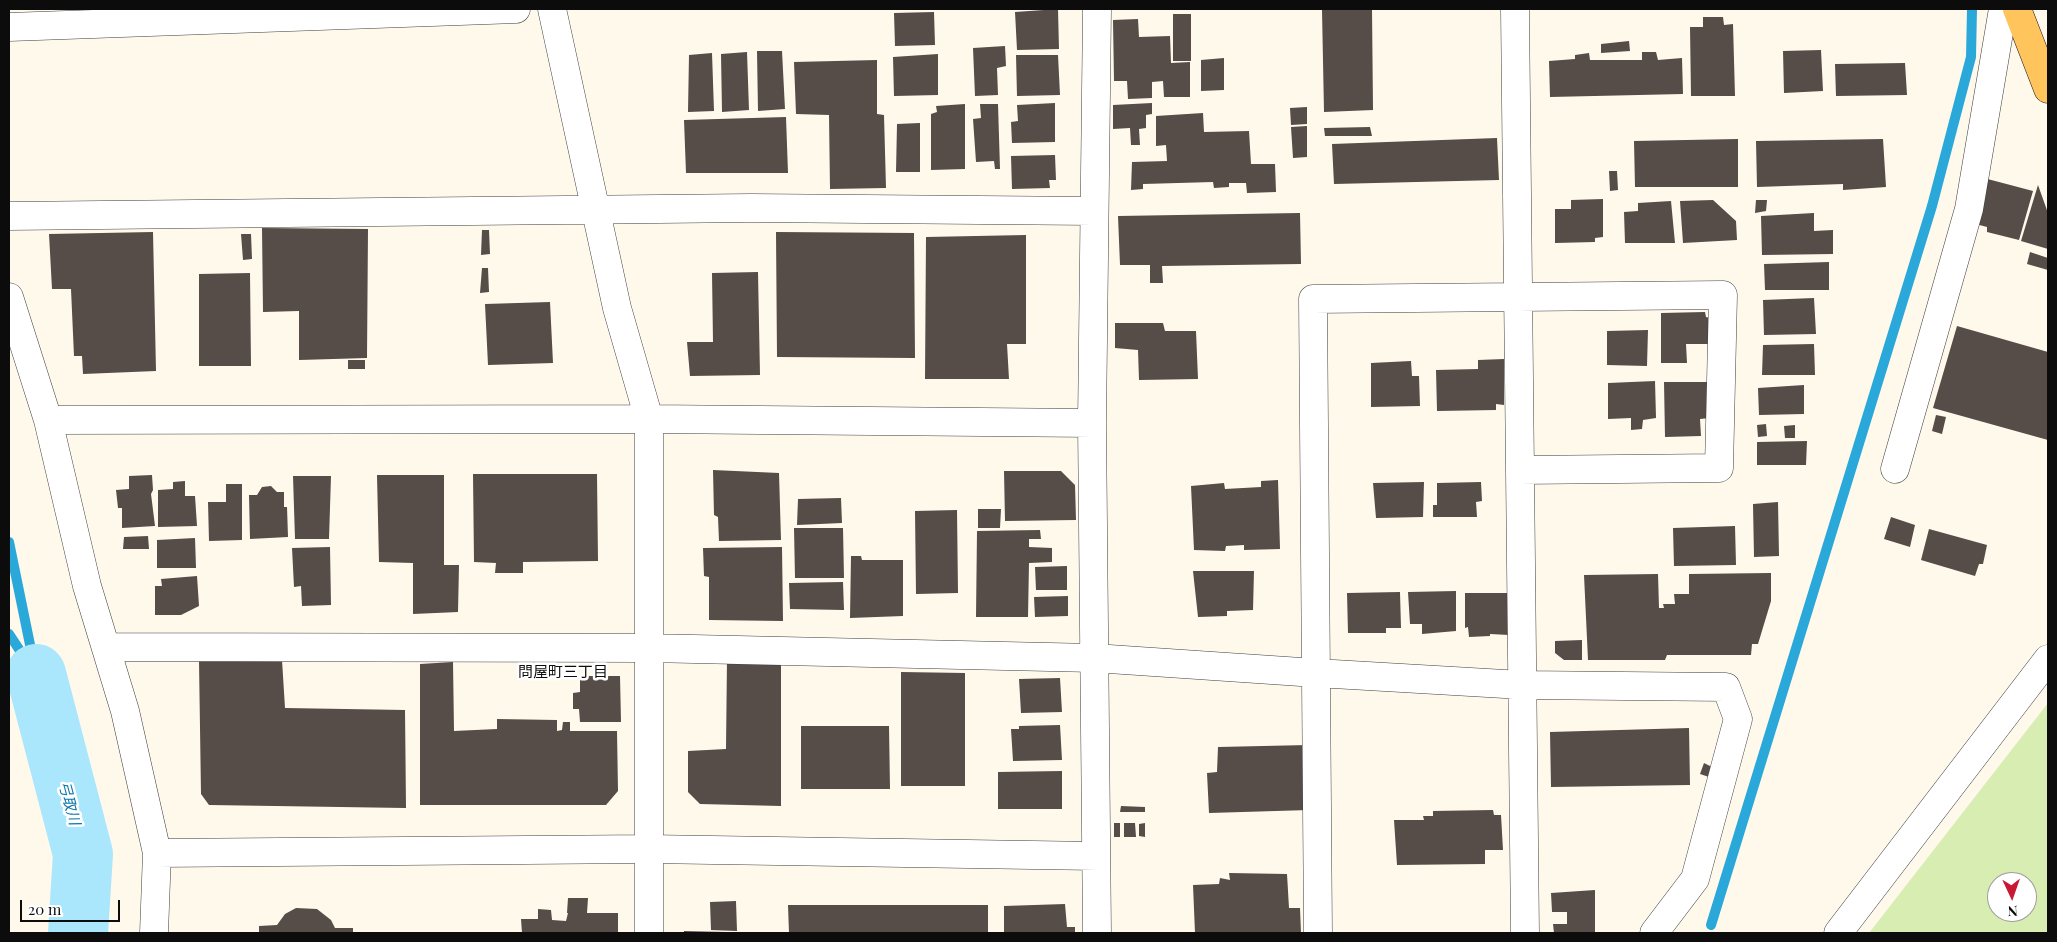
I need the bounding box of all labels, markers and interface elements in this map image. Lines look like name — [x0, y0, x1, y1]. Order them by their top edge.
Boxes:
district label: 問屋町三丁目 — [518, 663, 608, 681]
water label: 弓取川 — [54, 779, 84, 827]
north arrow — [1987, 872, 2037, 922]
scale bar — [22, 890, 122, 922]
text: 20 m — [28, 899, 61, 919]
text: N — [2007, 902, 2018, 921]

